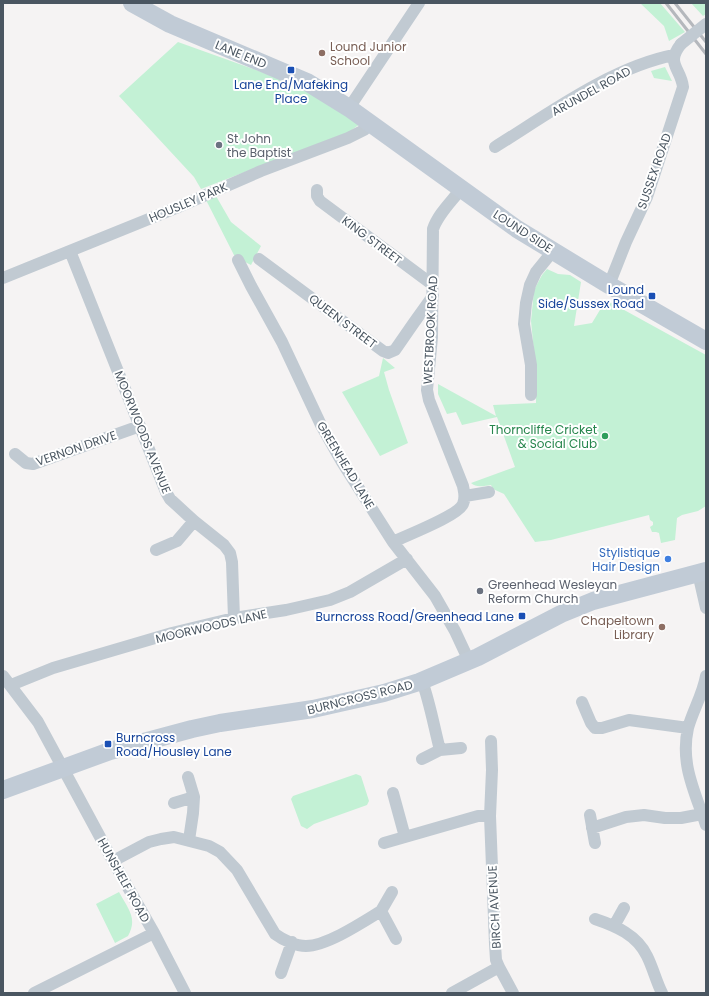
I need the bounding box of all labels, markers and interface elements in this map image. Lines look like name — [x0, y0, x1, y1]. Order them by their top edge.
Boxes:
street label: LANE END — [213, 36, 269, 72]
place label: Lound Junior School — [330, 38, 407, 69]
marker: Lound Junior School — [317, 48, 327, 58]
street label: ARUNDEL ROAD — [548, 62, 634, 120]
marker: Lane End/Mafeking Place — [286, 65, 296, 75]
place label: Lane End/Mafeking Place — [234, 76, 348, 107]
place label: St John the Baptist — [227, 130, 291, 161]
street label: SUSSEX ROAD — [633, 131, 675, 211]
marker: St John the Baptist — [214, 140, 224, 150]
street label: HOUSLEY PARK — [146, 178, 230, 226]
street label: LOUND SIDE — [490, 205, 556, 257]
street label: KING STREET — [339, 212, 406, 268]
street label: WESTBROOK ROAD — [419, 275, 441, 385]
place label: Lound Side/Sussex Road — [538, 281, 644, 312]
street label: QUEEN STREET — [305, 290, 381, 353]
marker: Lound Side/Sussex Road — [647, 291, 657, 301]
street label: MOORWOODS AVENUE — [111, 368, 175, 496]
street label: GREENHEAD LANE — [313, 418, 379, 512]
place label: Thorncliffe Cricket & Social Club — [489, 421, 597, 452]
street label: VERNON DRIVE — [33, 426, 119, 470]
marker: Thorncliffe Cricket & Social Club — [600, 431, 610, 441]
place label: Stylistique Hair Design — [592, 544, 660, 575]
marker: Stylistique Hair Design — [663, 554, 673, 564]
place label: Greenhead Wesleyan Reform Church — [488, 576, 617, 607]
marker: Greenhead Wesleyan Reform Church — [475, 586, 485, 596]
street label: MOORWOODS LANE — [154, 605, 268, 647]
place label: Burncross Road/Greenhead Lane — [315, 608, 514, 625]
marker: Burncross Road/Greenhead Lane — [517, 611, 527, 621]
place label: Chapeltown Library — [581, 612, 654, 643]
marker: Chapeltown Library — [657, 622, 667, 632]
street label: BURNCROSS ROAD — [306, 676, 414, 718]
place label: Burncross Road/Housley Lane — [116, 729, 232, 760]
marker: Burncross Road/Housley Lane — [103, 739, 113, 749]
street label: HUNSHELF ROAD — [94, 835, 154, 925]
street label: BIRCH AVENUE — [483, 865, 505, 949]

